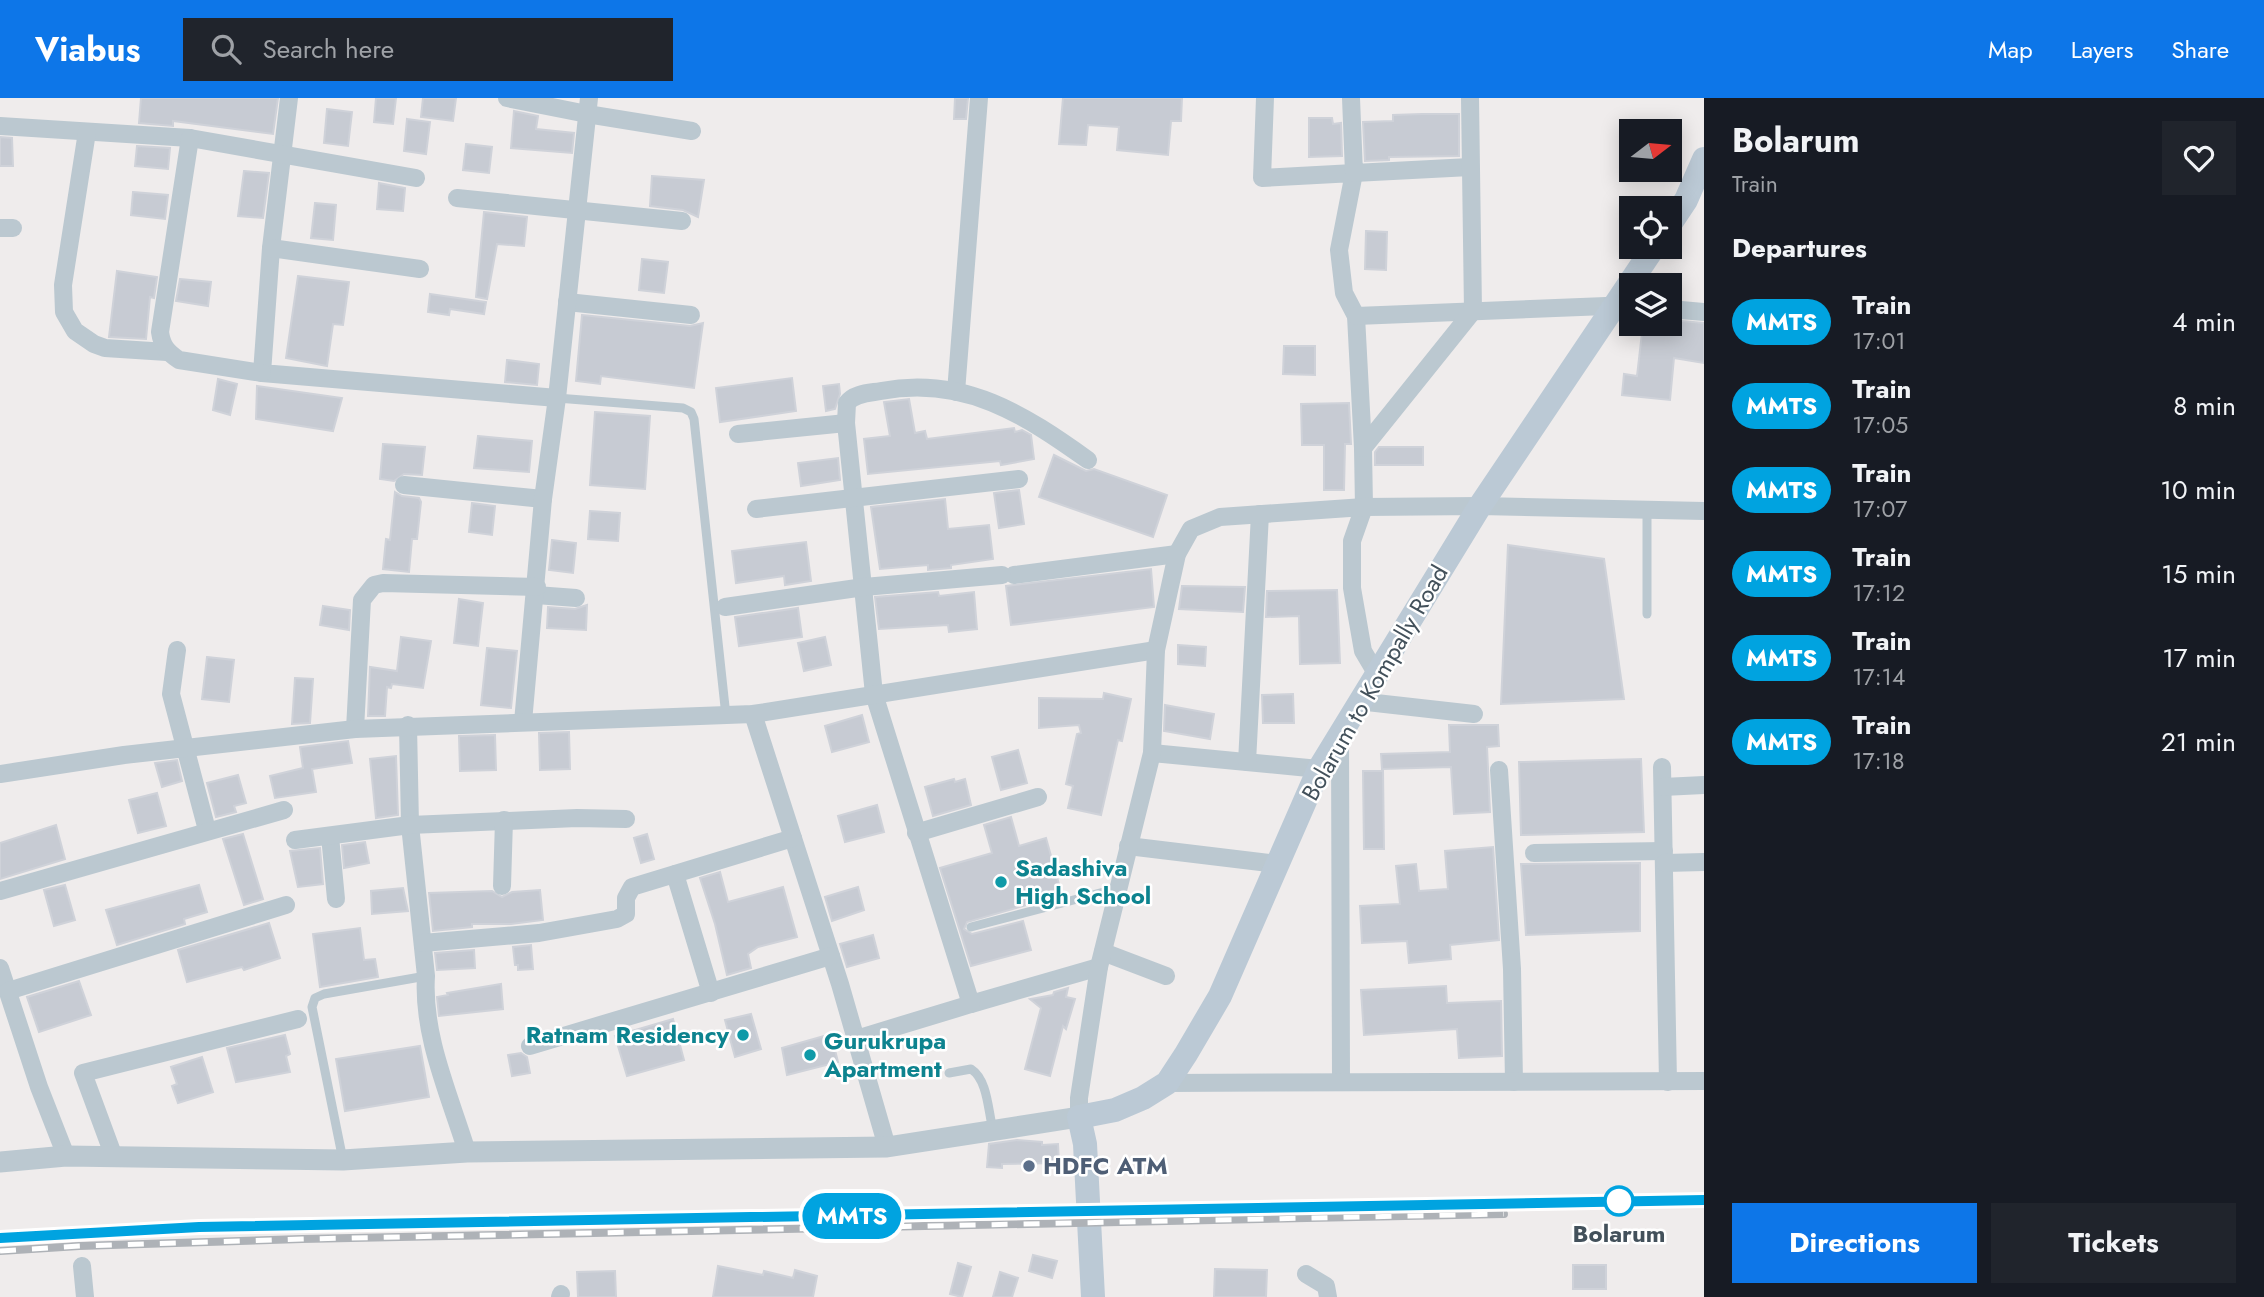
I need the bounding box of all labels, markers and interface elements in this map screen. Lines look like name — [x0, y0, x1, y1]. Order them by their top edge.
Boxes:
search box — [183, 18, 673, 81]
text: Viabus — [35, 26, 141, 73]
icon: search — [207, 30, 245, 68]
text: Search here — [263, 30, 394, 68]
text: Map — [1988, 32, 2033, 67]
text: Layers — [2071, 32, 2133, 67]
text: Share — [2171, 32, 2229, 67]
text: Bolarum — [1732, 117, 1860, 164]
north arrow — [1619, 119, 1682, 182]
map controls — [1619, 119, 1682, 336]
button: heart — [2162, 121, 2236, 195]
text: Train — [1732, 167, 1778, 201]
button: locate — [1619, 196, 1682, 259]
text: Departures — [1732, 229, 1867, 267]
button: layers — [1619, 273, 1682, 336]
text: Train — [1852, 286, 1912, 324]
text: 4 min — [2172, 303, 2236, 341]
text: MMTS — [1746, 304, 1817, 339]
text: 17:01 — [1852, 324, 1906, 358]
text: Train — [1852, 370, 1912, 408]
text: 8 min — [2173, 387, 2236, 425]
text: MMTS — [1746, 388, 1817, 423]
text: 17:05 — [1852, 408, 1908, 442]
text: Train — [1852, 454, 1912, 492]
text: 10 min — [2160, 471, 2236, 509]
text: MMTS — [1746, 472, 1817, 507]
text: 17:07 — [1852, 492, 1907, 526]
text: Train — [1852, 538, 1912, 576]
text: 15 min — [2161, 555, 2236, 593]
text: MMTS — [1746, 556, 1817, 591]
street label: Bolarum to Kompally Road — [1293, 558, 1456, 807]
text: 17:12 — [1852, 576, 1905, 610]
text: Train — [1852, 622, 1912, 660]
text: 17 min — [2162, 639, 2236, 677]
text: MMTS — [1746, 640, 1817, 675]
text: 17:14 — [1852, 660, 1905, 694]
text: Train — [1852, 706, 1912, 744]
text: 21 min — [2161, 723, 2236, 761]
text: MMTS — [1746, 724, 1817, 759]
text: 17:18 — [1852, 744, 1904, 778]
place label: Sadashiva High School — [1015, 850, 1151, 913]
marker: Sadashiva High School — [993, 874, 1009, 890]
place label: Ratnam Residency — [526, 1017, 729, 1052]
place label: Gurukrupa Apartment — [823, 1023, 946, 1086]
marker: Ratnam Residency — [735, 1027, 751, 1043]
marker: Gurukrupa Apartment — [802, 1047, 818, 1063]
place label: HDFC ATM — [1043, 1148, 1168, 1183]
marker: HDFC ATM — [1021, 1158, 1037, 1174]
marker: Bolarum — [1604, 1186, 1634, 1216]
line badge: MMTS — [803, 1193, 901, 1239]
text: MMTS — [816, 1198, 888, 1233]
button: Directions — [1732, 1203, 1977, 1283]
button: Tickets — [1991, 1203, 2236, 1283]
place label: Bolarum — [1573, 1216, 1665, 1251]

